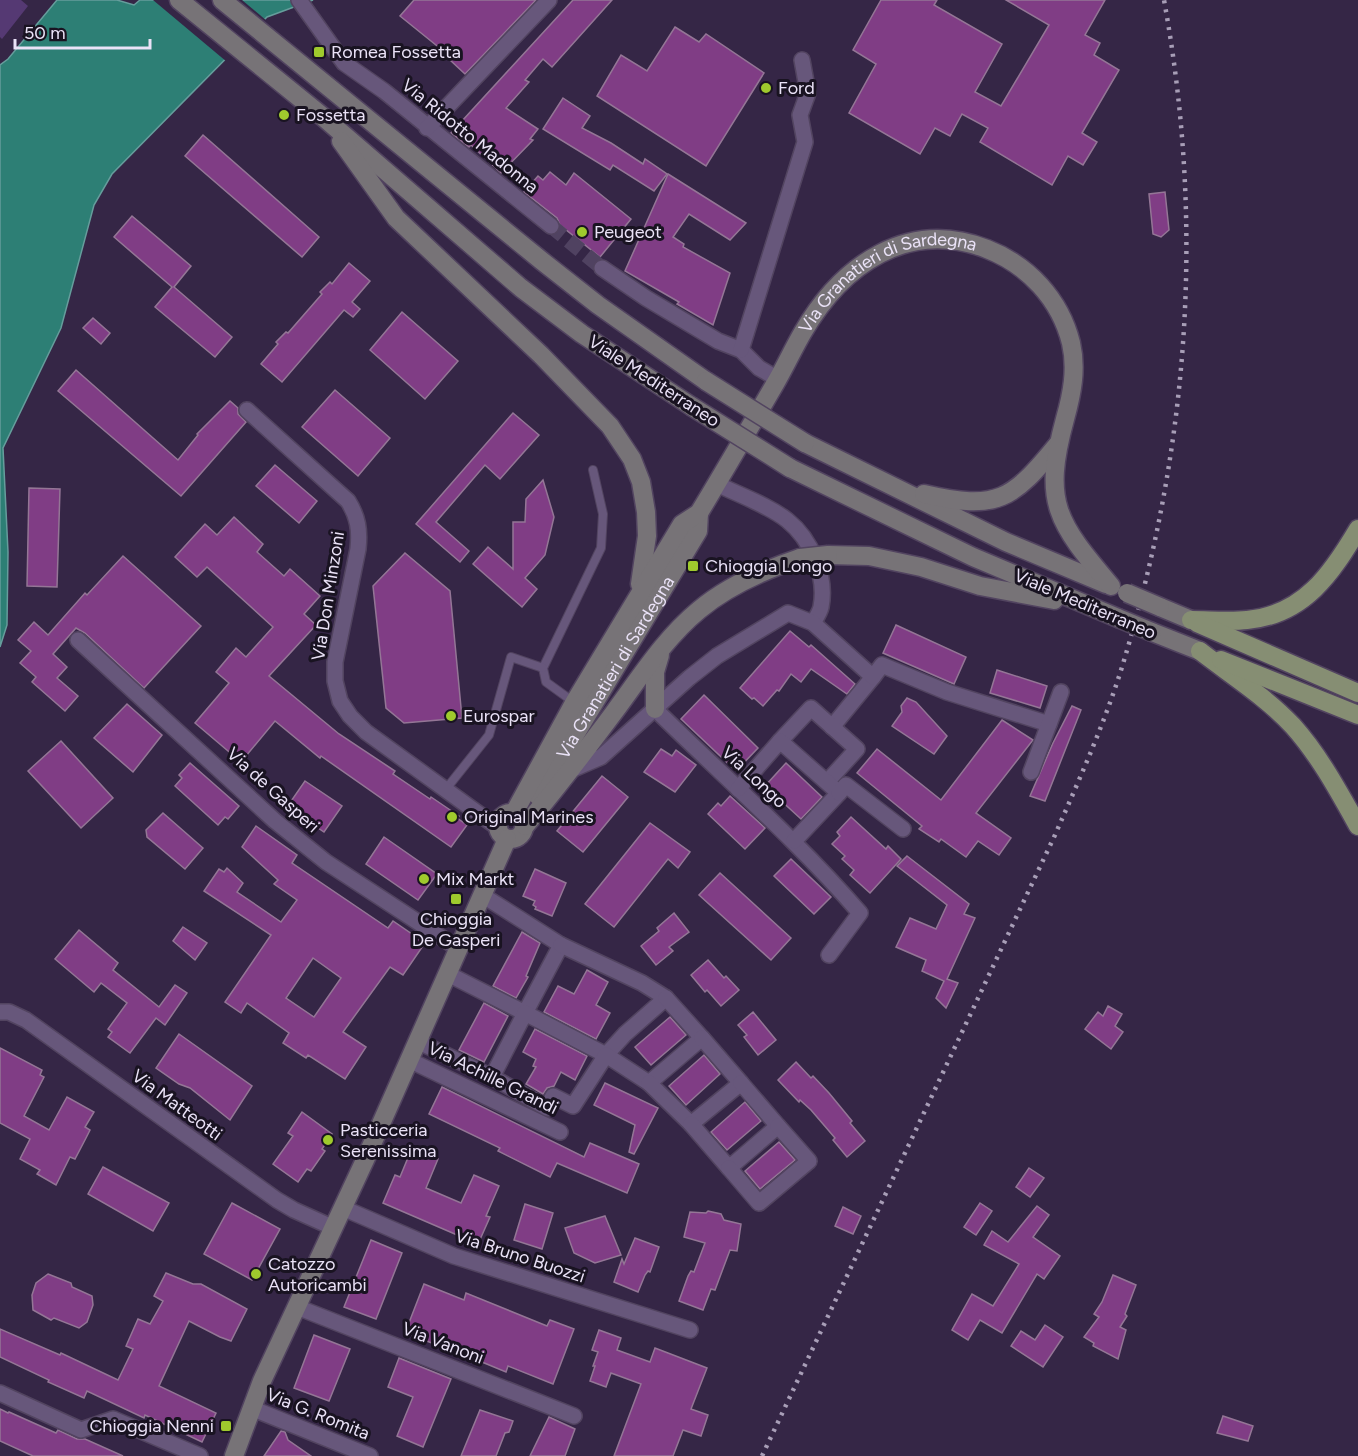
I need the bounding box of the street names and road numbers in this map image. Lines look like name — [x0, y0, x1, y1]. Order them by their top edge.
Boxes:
street label: Via Ridotto Madonna — [397, 74, 543, 198]
street label: Via Granatieri di Sardegna — [794, 228, 979, 337]
street label: Viale Mediterraneo — [584, 330, 724, 432]
street label: Via Don Minzoni — [307, 530, 349, 662]
street label: Viale Mediterraneo — [1011, 564, 1159, 644]
street label: Via Granatieri di Sardegna — [552, 572, 679, 763]
street label: Via Longo — [717, 741, 791, 813]
street label: Via de Gasperi — [222, 743, 324, 837]
street label: Via Achille Grandi — [424, 1037, 562, 1119]
street label: Via Matteotti — [128, 1065, 226, 1145]
street label: Via Bruno Buozzi — [452, 1225, 588, 1287]
street label: Via Vanoni — [399, 1317, 487, 1369]
street label: Via G. Romita — [263, 1383, 373, 1445]

